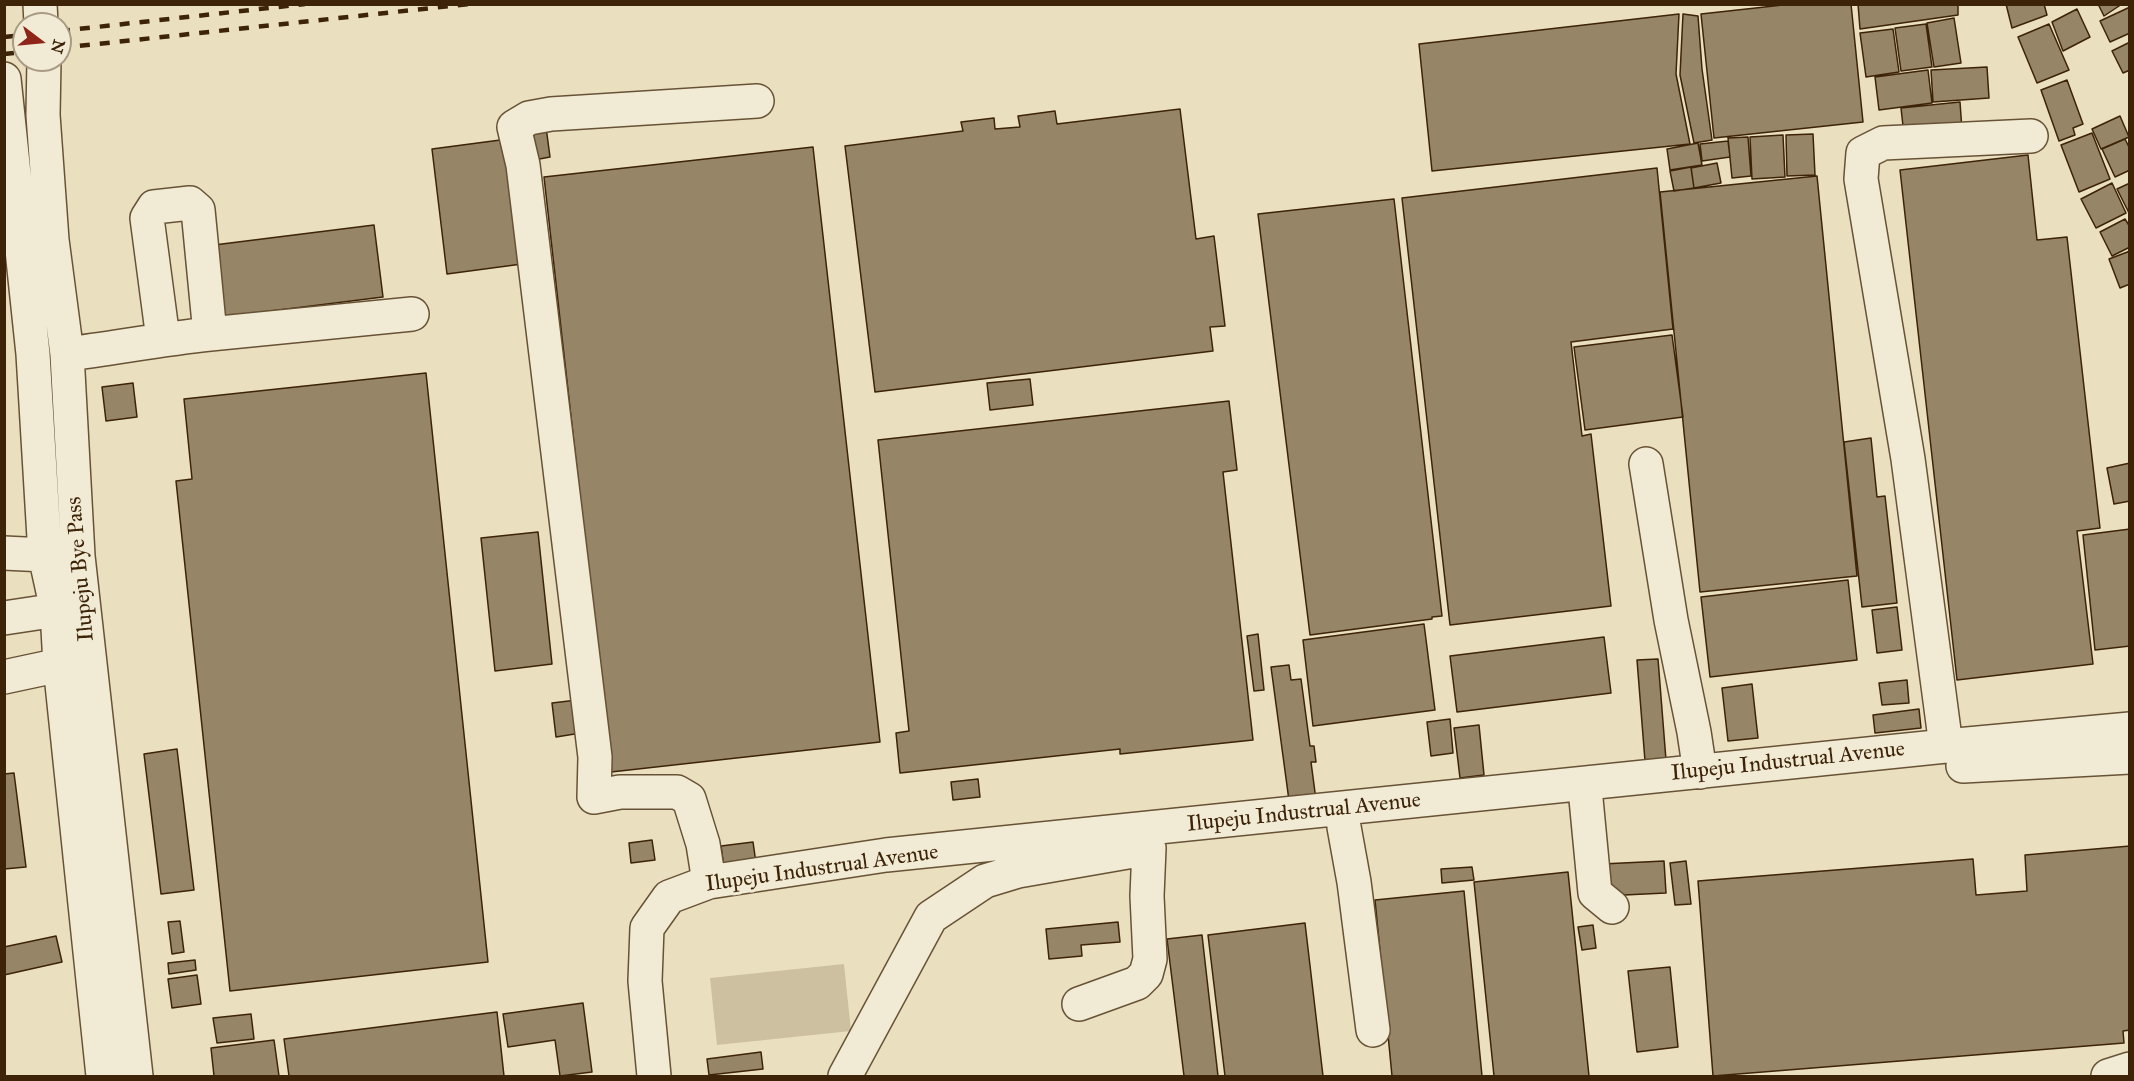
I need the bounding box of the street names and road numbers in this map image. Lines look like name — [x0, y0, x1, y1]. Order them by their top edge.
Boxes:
street label: Ilupeju Bye Pass — [62, 496, 100, 642]
street label: Ilupeju Industrual Avenue — [1670, 737, 1906, 787]
street label: Ilupeju Industrual Avenue — [1186, 788, 1422, 838]
street label: Ilupeju Industrual Avenue — [704, 840, 940, 898]

